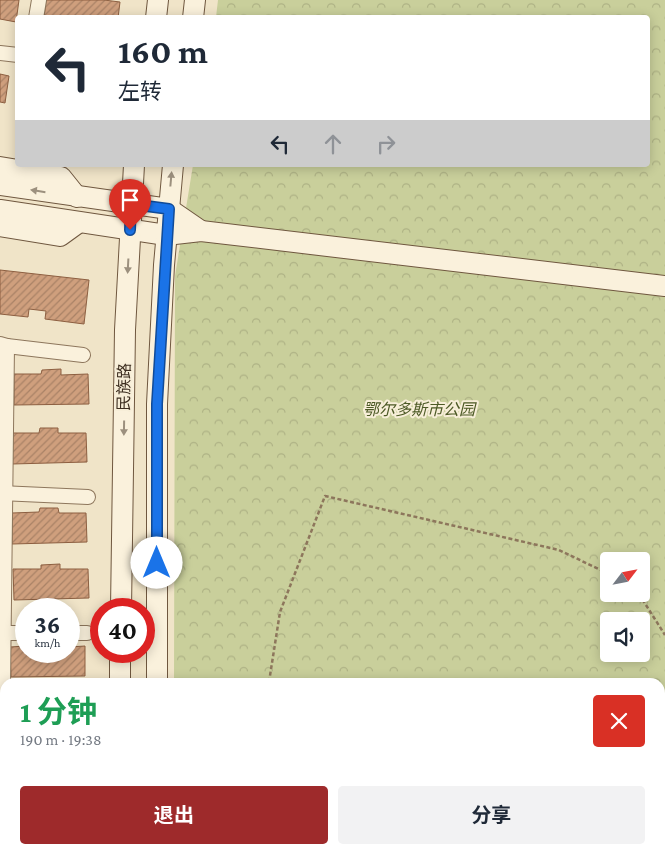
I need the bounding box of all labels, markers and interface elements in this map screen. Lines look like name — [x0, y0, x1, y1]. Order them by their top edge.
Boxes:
text: 160 m — [118, 32, 208, 71]
icon: left — [35, 35, 100, 100]
text: 左转 — [118, 79, 162, 104]
icon: left — [266, 130, 294, 158]
icon: ahead — [319, 130, 347, 158]
icon: right — [372, 130, 400, 158]
one-way arrow — [167, 171, 175, 187]
pin — [109, 179, 151, 230]
icon: arrive — [116, 186, 144, 214]
one-way arrow — [29, 187, 45, 195]
one-way arrow — [124, 258, 132, 274]
street label: 民族路 — [115, 363, 133, 411]
park label: 鄂尔多斯市公园 — [363, 401, 477, 418]
one-way arrow — [120, 421, 128, 437]
position arrow — [130, 536, 182, 588]
north arrow — [600, 552, 650, 602]
map controls — [600, 552, 650, 662]
speed limit sign: 40 — [90, 598, 155, 663]
text: 36 — [35, 611, 60, 638]
button: sound — [600, 612, 650, 662]
text: km/h — [35, 636, 60, 650]
text: 1 分钟 — [20, 695, 97, 728]
button: close — [593, 695, 645, 747]
text: 190 m · 19:38 — [20, 731, 101, 748]
button: 退出 — [20, 786, 328, 844]
button: 分享 — [338, 786, 645, 844]

